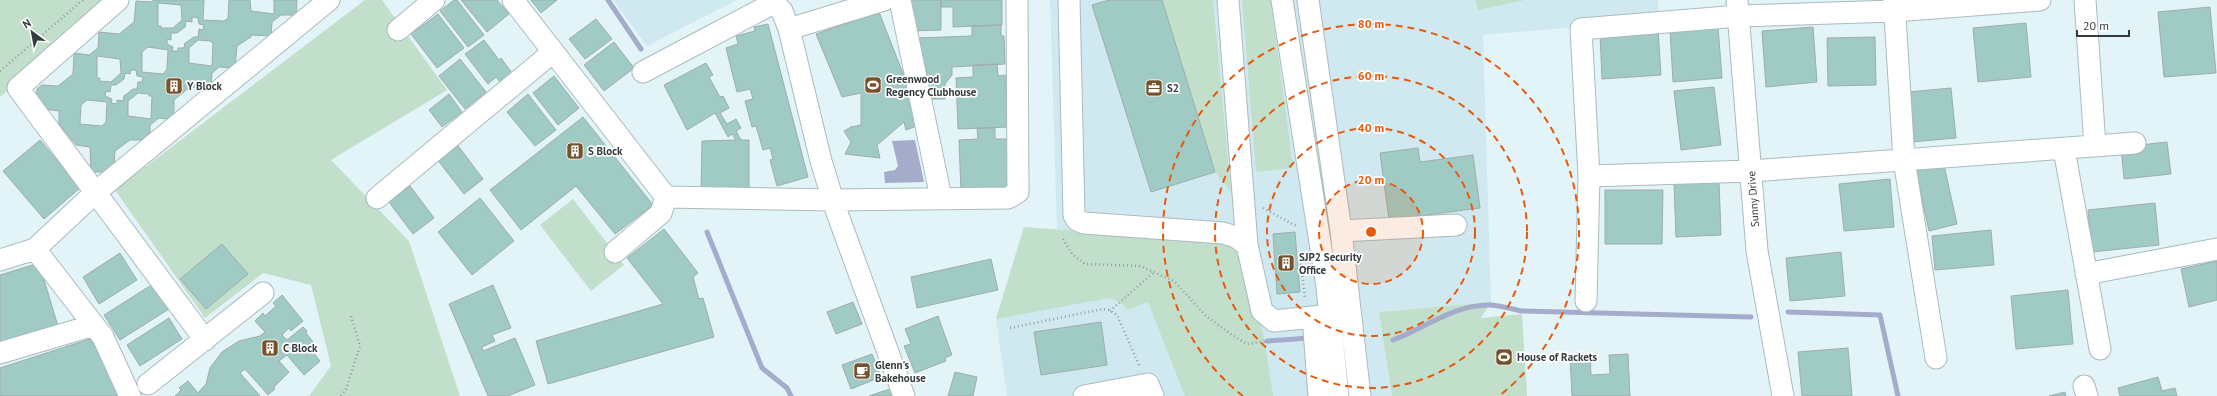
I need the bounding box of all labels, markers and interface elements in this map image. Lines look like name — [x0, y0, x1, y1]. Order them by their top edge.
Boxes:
north arrow — [12, 12, 52, 52]
scale bar — [2077, 12, 2129, 38]
text: N — [20, 16, 33, 31]
text: 80 m — [1358, 16, 1384, 31]
text: 20 m — [2083, 18, 2109, 33]
text: 60 m — [1358, 68, 1384, 83]
place label: Greenwood Regency Clubhouse — [886, 72, 977, 99]
sports icon: Greenwood Regency Clubhouse — [863, 75, 883, 95]
building icon: Y Block — [164, 76, 184, 96]
office icon: S2 — [1144, 78, 1164, 98]
place label: Y Block — [186, 79, 222, 93]
place label: S2 — [1167, 81, 1179, 95]
text: 40 m — [1358, 120, 1384, 135]
building icon: S Block — [565, 141, 585, 161]
place label: S Block — [588, 144, 623, 158]
street label: Sunny Drive — [1744, 170, 1762, 227]
text: 20 m — [1358, 172, 1384, 187]
centre of rings — [1364, 225, 1378, 239]
place label: SJP2 Security Office — [1299, 250, 1362, 277]
building icon: SJP2 Security Office — [1276, 253, 1296, 273]
building icon: C Block — [260, 338, 280, 358]
place label: C Block — [283, 341, 318, 355]
sports icon: House of Rackets — [1494, 347, 1514, 367]
place label: House of Rackets — [1517, 350, 1598, 364]
place label: Glenn's Bakehouse — [875, 358, 926, 385]
cafe icon: Glenn's Bakehouse — [852, 361, 872, 381]

